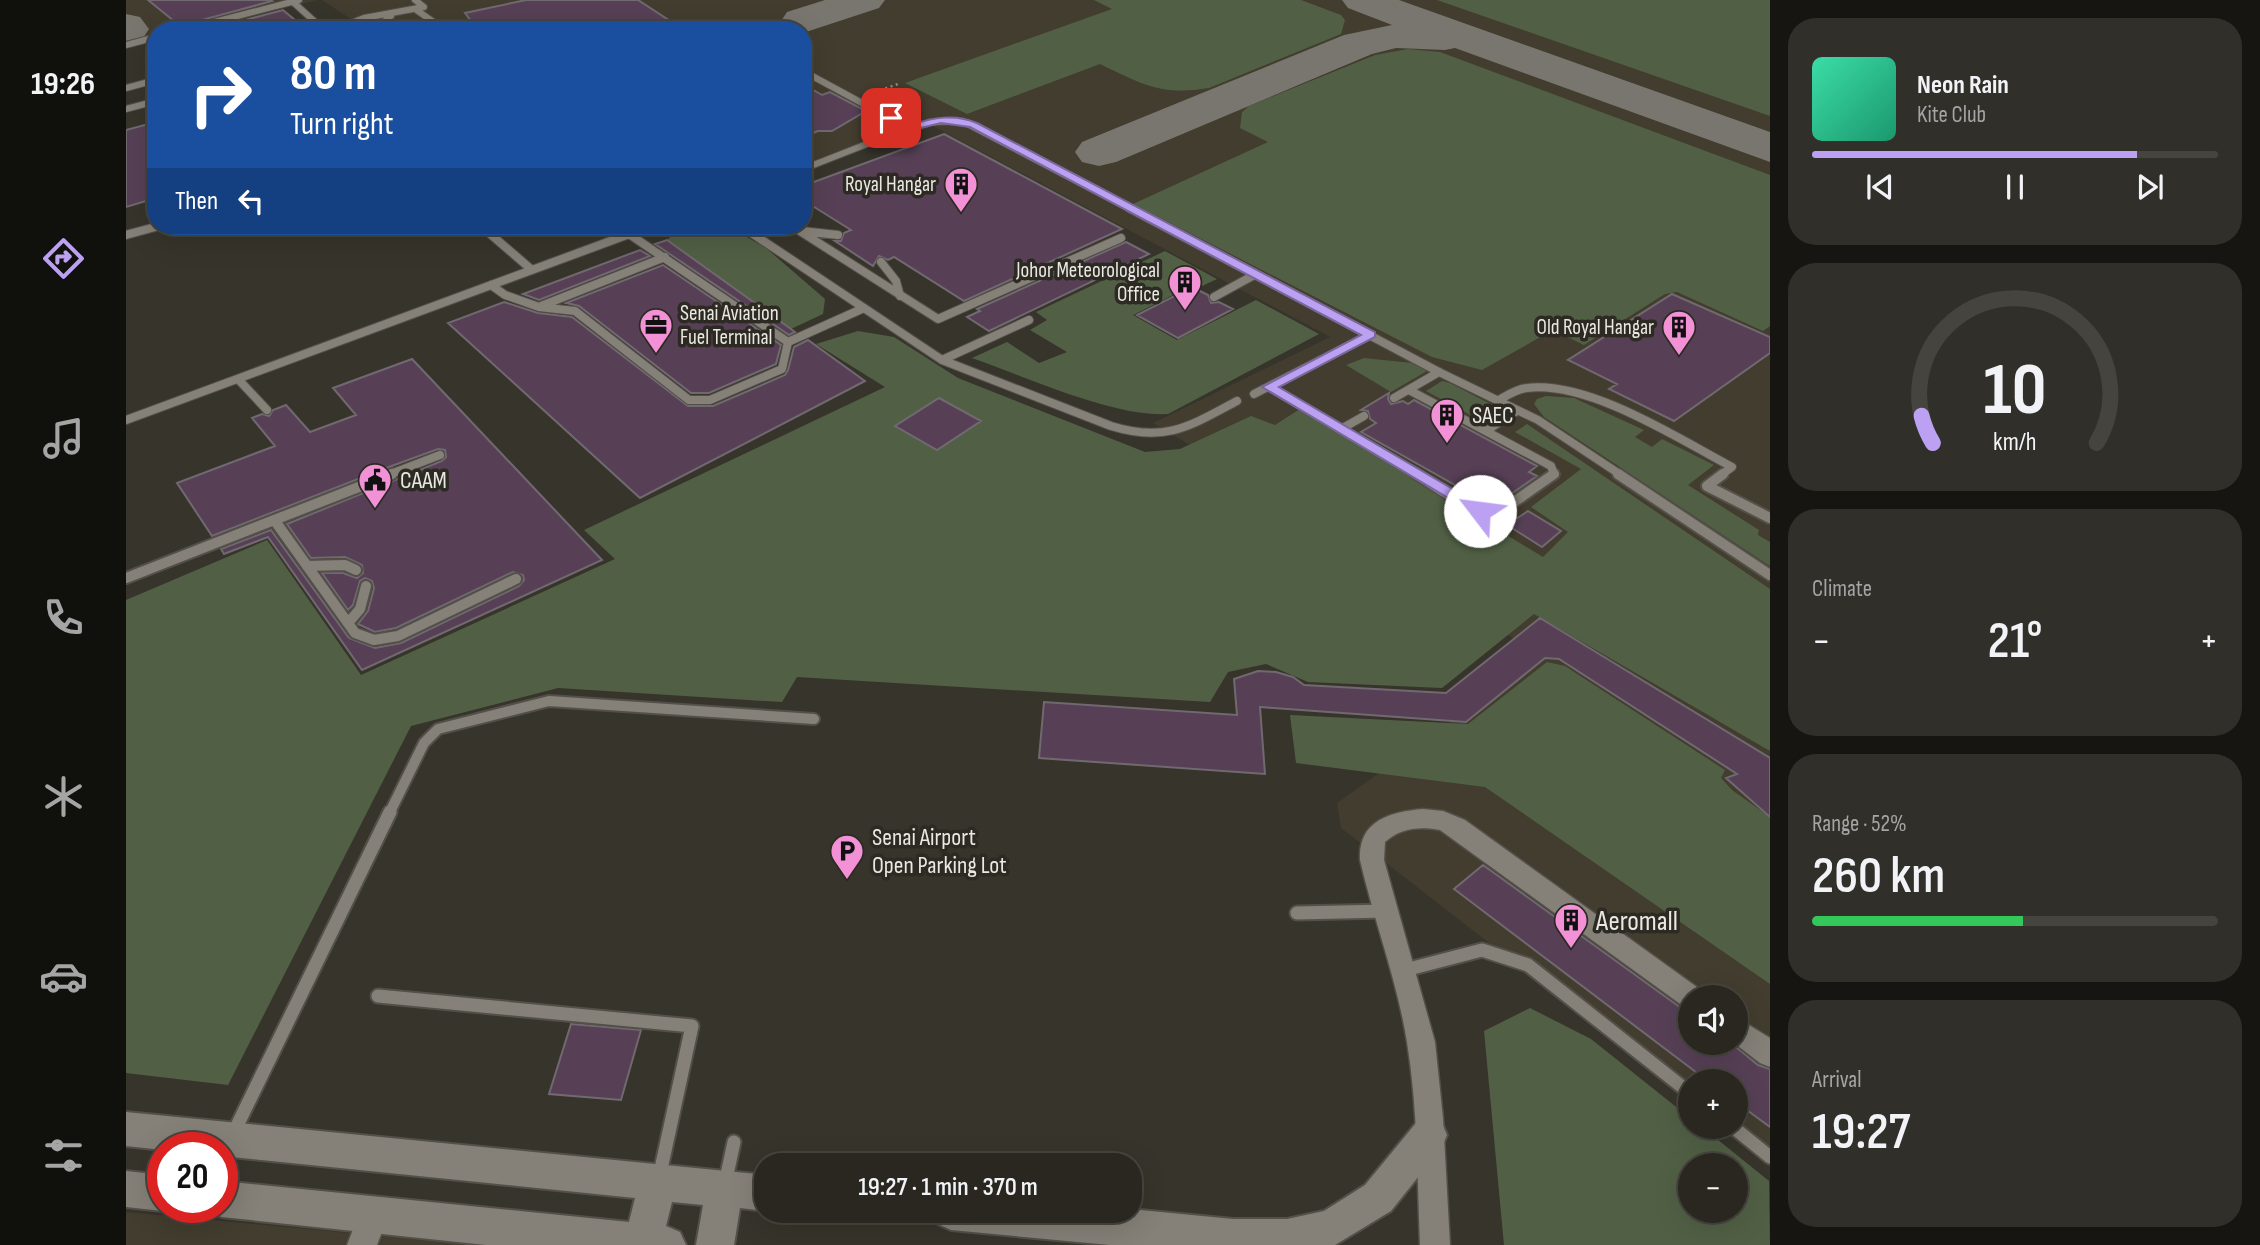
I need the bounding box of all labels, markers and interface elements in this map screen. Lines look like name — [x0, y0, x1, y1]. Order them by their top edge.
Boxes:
text: 80 m — [290, 45, 377, 104]
icon: right — [175, 49, 266, 140]
text: 19:26 — [31, 65, 95, 104]
text: Neon Rain — [1917, 70, 2009, 101]
pin — [861, 88, 921, 148]
icon: arrive — [872, 99, 910, 137]
text: Kite Club — [1917, 101, 1986, 129]
text: Turn right — [290, 105, 394, 144]
building icon: Royal Hangar — [942, 165, 980, 214]
icon: previous — [1861, 168, 1899, 206]
icon: pause — [1996, 168, 2034, 206]
icon: next — [2131, 168, 2169, 206]
place label: Royal Hangar — [845, 172, 936, 197]
icon: left — [232, 182, 270, 220]
text: Then — [175, 186, 218, 217]
icon: directions — [39, 234, 88, 283]
place label: Johor Meteorological Office — [1015, 258, 1160, 307]
building icon: Johor Meteorological Office — [1166, 263, 1204, 312]
place label: Senai Aviation Fuel Terminal — [680, 301, 779, 350]
office icon: Senai Aviation Fuel Terminal — [637, 306, 675, 355]
building icon: Old Royal Hangar — [1660, 308, 1698, 357]
place label: Old Royal Hangar — [1537, 315, 1654, 340]
text: 10 — [1983, 348, 2047, 436]
building icon: SAEC — [1428, 396, 1466, 445]
place label: SAEC — [1472, 401, 1514, 430]
icon: music — [39, 414, 88, 463]
text: km/h — [1993, 427, 2037, 458]
public building icon: CAAM — [356, 461, 394, 510]
place label: CAAM — [400, 466, 447, 495]
position arrow — [1443, 474, 1517, 548]
text: Climate — [1812, 575, 1872, 603]
icon: phone — [39, 593, 88, 642]
text: 21° — [1988, 610, 2042, 673]
text: − — [1812, 619, 1831, 664]
text: + — [2199, 619, 2218, 664]
icon: climate — [39, 772, 88, 821]
text: Range · 52% — [1812, 810, 1907, 838]
place label: Senai Airport Open Parking Lot — [872, 823, 1007, 880]
parking icon: Senai Airport Open Parking Lot — [828, 832, 866, 881]
text: 260 km — [1812, 845, 1945, 908]
building icon: Aeromall — [1552, 901, 1590, 950]
place label: Aeromall — [1595, 905, 1678, 938]
icon: car — [39, 952, 88, 1001]
map controls — [1678, 985, 1748, 1223]
button: sound — [1678, 985, 1748, 1055]
text: Arrival — [1812, 1066, 1861, 1094]
button: + — [1678, 1069, 1748, 1139]
text: 19:27 — [1812, 1101, 1910, 1164]
icon: filters — [39, 1131, 88, 1180]
speed limit sign: 20 — [147, 1132, 238, 1223]
button: − — [1678, 1153, 1748, 1223]
text: 19:27 · 1 min · 370 m — [858, 1172, 1038, 1203]

